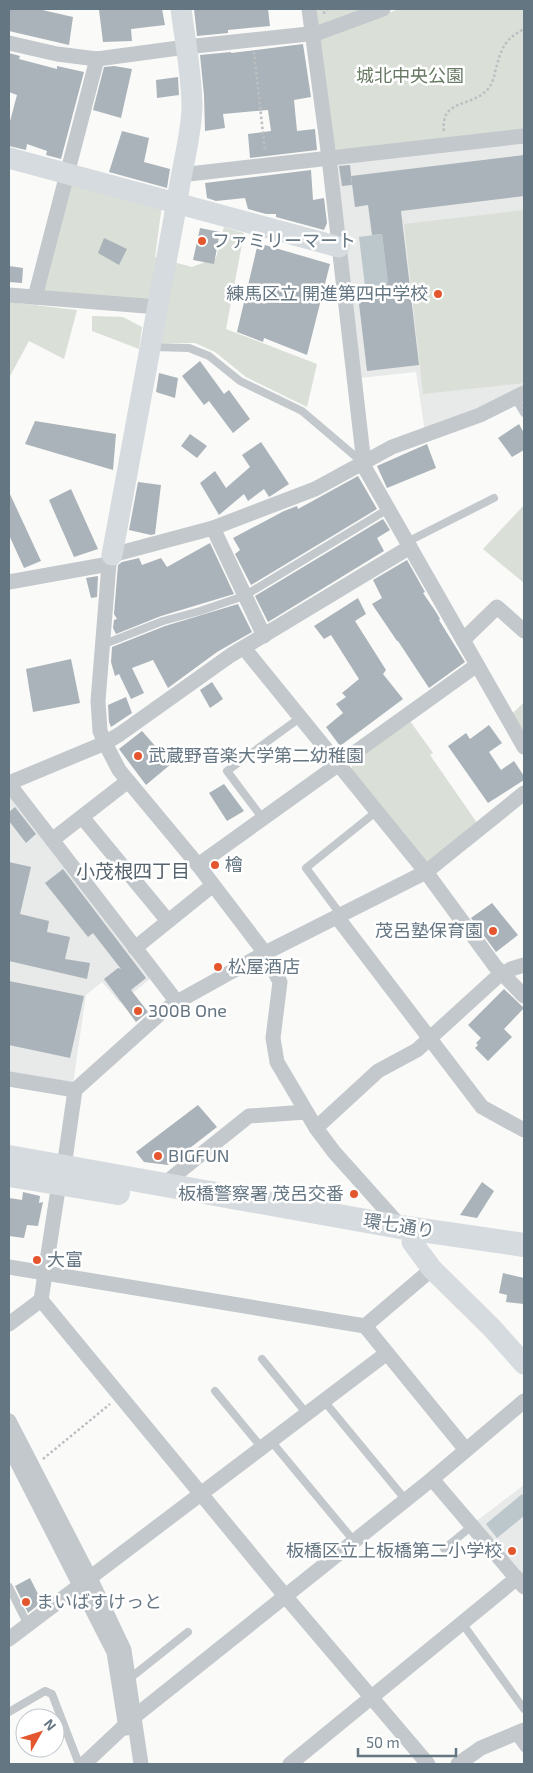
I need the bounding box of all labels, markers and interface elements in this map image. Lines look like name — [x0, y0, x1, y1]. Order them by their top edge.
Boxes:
park label: 城北中央公園 — [356, 64, 464, 86]
place label: ファミリーマート — [212, 229, 356, 251]
marker: ファミリーマート — [196, 235, 208, 247]
place label: 練馬区立 開進第四中学校 — [226, 282, 428, 304]
marker: 練馬区立 開進第四中学校 — [432, 288, 444, 300]
place label: 武蔵野音楽大学第二幼稚園 — [148, 744, 364, 766]
marker: 武蔵野音楽大学第二幼稚園 — [132, 750, 144, 762]
place label: 檜 — [225, 853, 243, 875]
district label: 小茂根四丁目 — [76, 859, 190, 882]
marker: 檜 — [209, 859, 221, 871]
place label: 茂呂塾保育園 — [375, 919, 483, 941]
marker: 茂呂塾保育園 — [487, 925, 499, 937]
place label: 松屋酒店 — [228, 955, 300, 977]
marker: 松屋酒店 — [212, 961, 224, 973]
place label: 300B One — [148, 999, 227, 1021]
marker: 300B One — [132, 1005, 144, 1017]
place label: BIGFUN — [168, 1144, 230, 1166]
marker: BIGFUN — [152, 1150, 164, 1162]
place label: 板橋警察署 茂呂交番 — [178, 1182, 344, 1204]
marker: 板橋警察署 茂呂交番 — [348, 1188, 360, 1200]
street label: 環七通り — [362, 1209, 436, 1242]
place label: 大富 — [47, 1248, 83, 1270]
marker: 大富 — [31, 1254, 43, 1266]
place label: 板橋区立上板橋第二小学校 — [286, 1539, 502, 1561]
marker: 板橋区立上板橋第二小学校 — [506, 1545, 518, 1557]
place label: まいばすけっと — [36, 1590, 162, 1612]
marker: まいばすけっと — [20, 1596, 32, 1608]
north arrow — [15, 1708, 65, 1758]
text: N — [41, 1715, 60, 1734]
scale bar — [358, 1726, 456, 1758]
text: 50 m — [366, 1733, 400, 1751]

